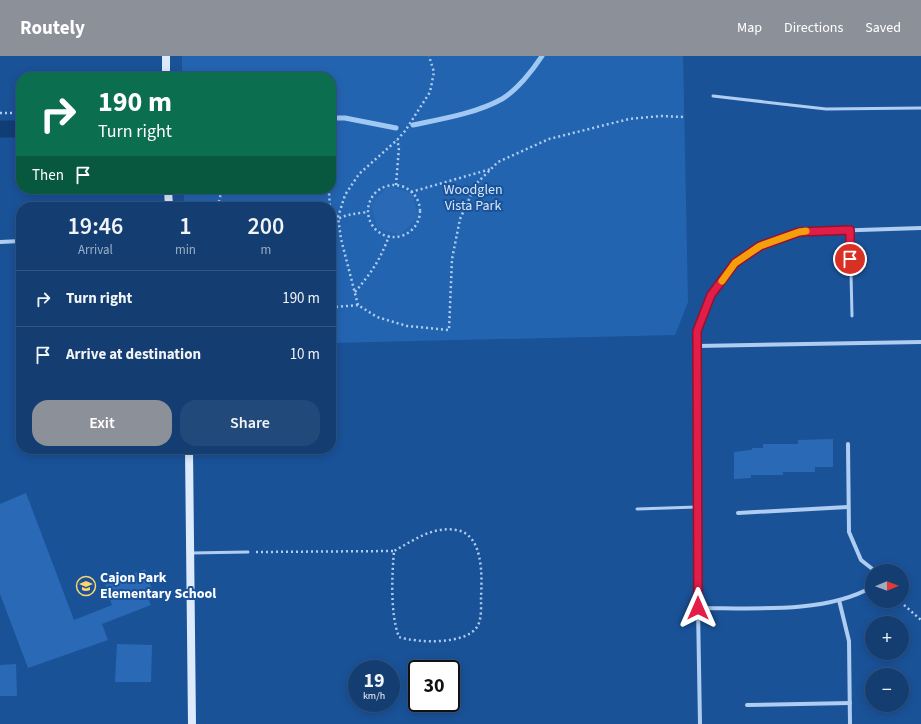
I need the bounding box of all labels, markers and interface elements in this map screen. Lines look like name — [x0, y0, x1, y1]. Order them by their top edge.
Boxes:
text: Routely — [20, 15, 85, 42]
text: Map — [737, 18, 762, 38]
text: Directions — [784, 18, 843, 38]
text: Saved — [865, 18, 901, 38]
text: 190 m — [98, 82, 172, 122]
icon: right — [32, 88, 84, 140]
text: Turn right — [98, 119, 172, 144]
icon: arrive — [72, 164, 94, 186]
text: Then — [32, 165, 64, 186]
park label: Woodglen Vista Park — [443, 180, 503, 216]
text: 19:46 — [68, 209, 123, 244]
text: 1 — [179, 209, 192, 244]
text: 200 — [248, 209, 284, 244]
text: Arrival — [78, 241, 113, 259]
text: min — [175, 241, 196, 259]
text: m — [261, 241, 271, 259]
pin — [833, 242, 867, 276]
icon: arrive — [839, 248, 861, 270]
icon: right — [32, 288, 54, 310]
text: Turn right — [66, 288, 132, 309]
text: 190 m — [282, 288, 320, 309]
icon: arrive — [32, 344, 54, 366]
text: Arrive at destination — [66, 344, 201, 365]
text: 10 m — [290, 344, 320, 365]
button: Exit — [32, 400, 172, 446]
button: Share — [180, 400, 320, 446]
north arrow — [865, 564, 909, 608]
map controls — [865, 564, 909, 712]
place label: Cajon Park Elementary School — [100, 568, 216, 604]
school or university icon: Cajon Park Elementary School — [75, 575, 97, 597]
position arrow — [677, 587, 719, 629]
button: + — [865, 616, 909, 660]
speed limit sign: 30 — [408, 660, 460, 712]
text: 19 — [363, 667, 385, 695]
button: − — [865, 668, 909, 712]
text: km/h — [363, 689, 385, 703]

